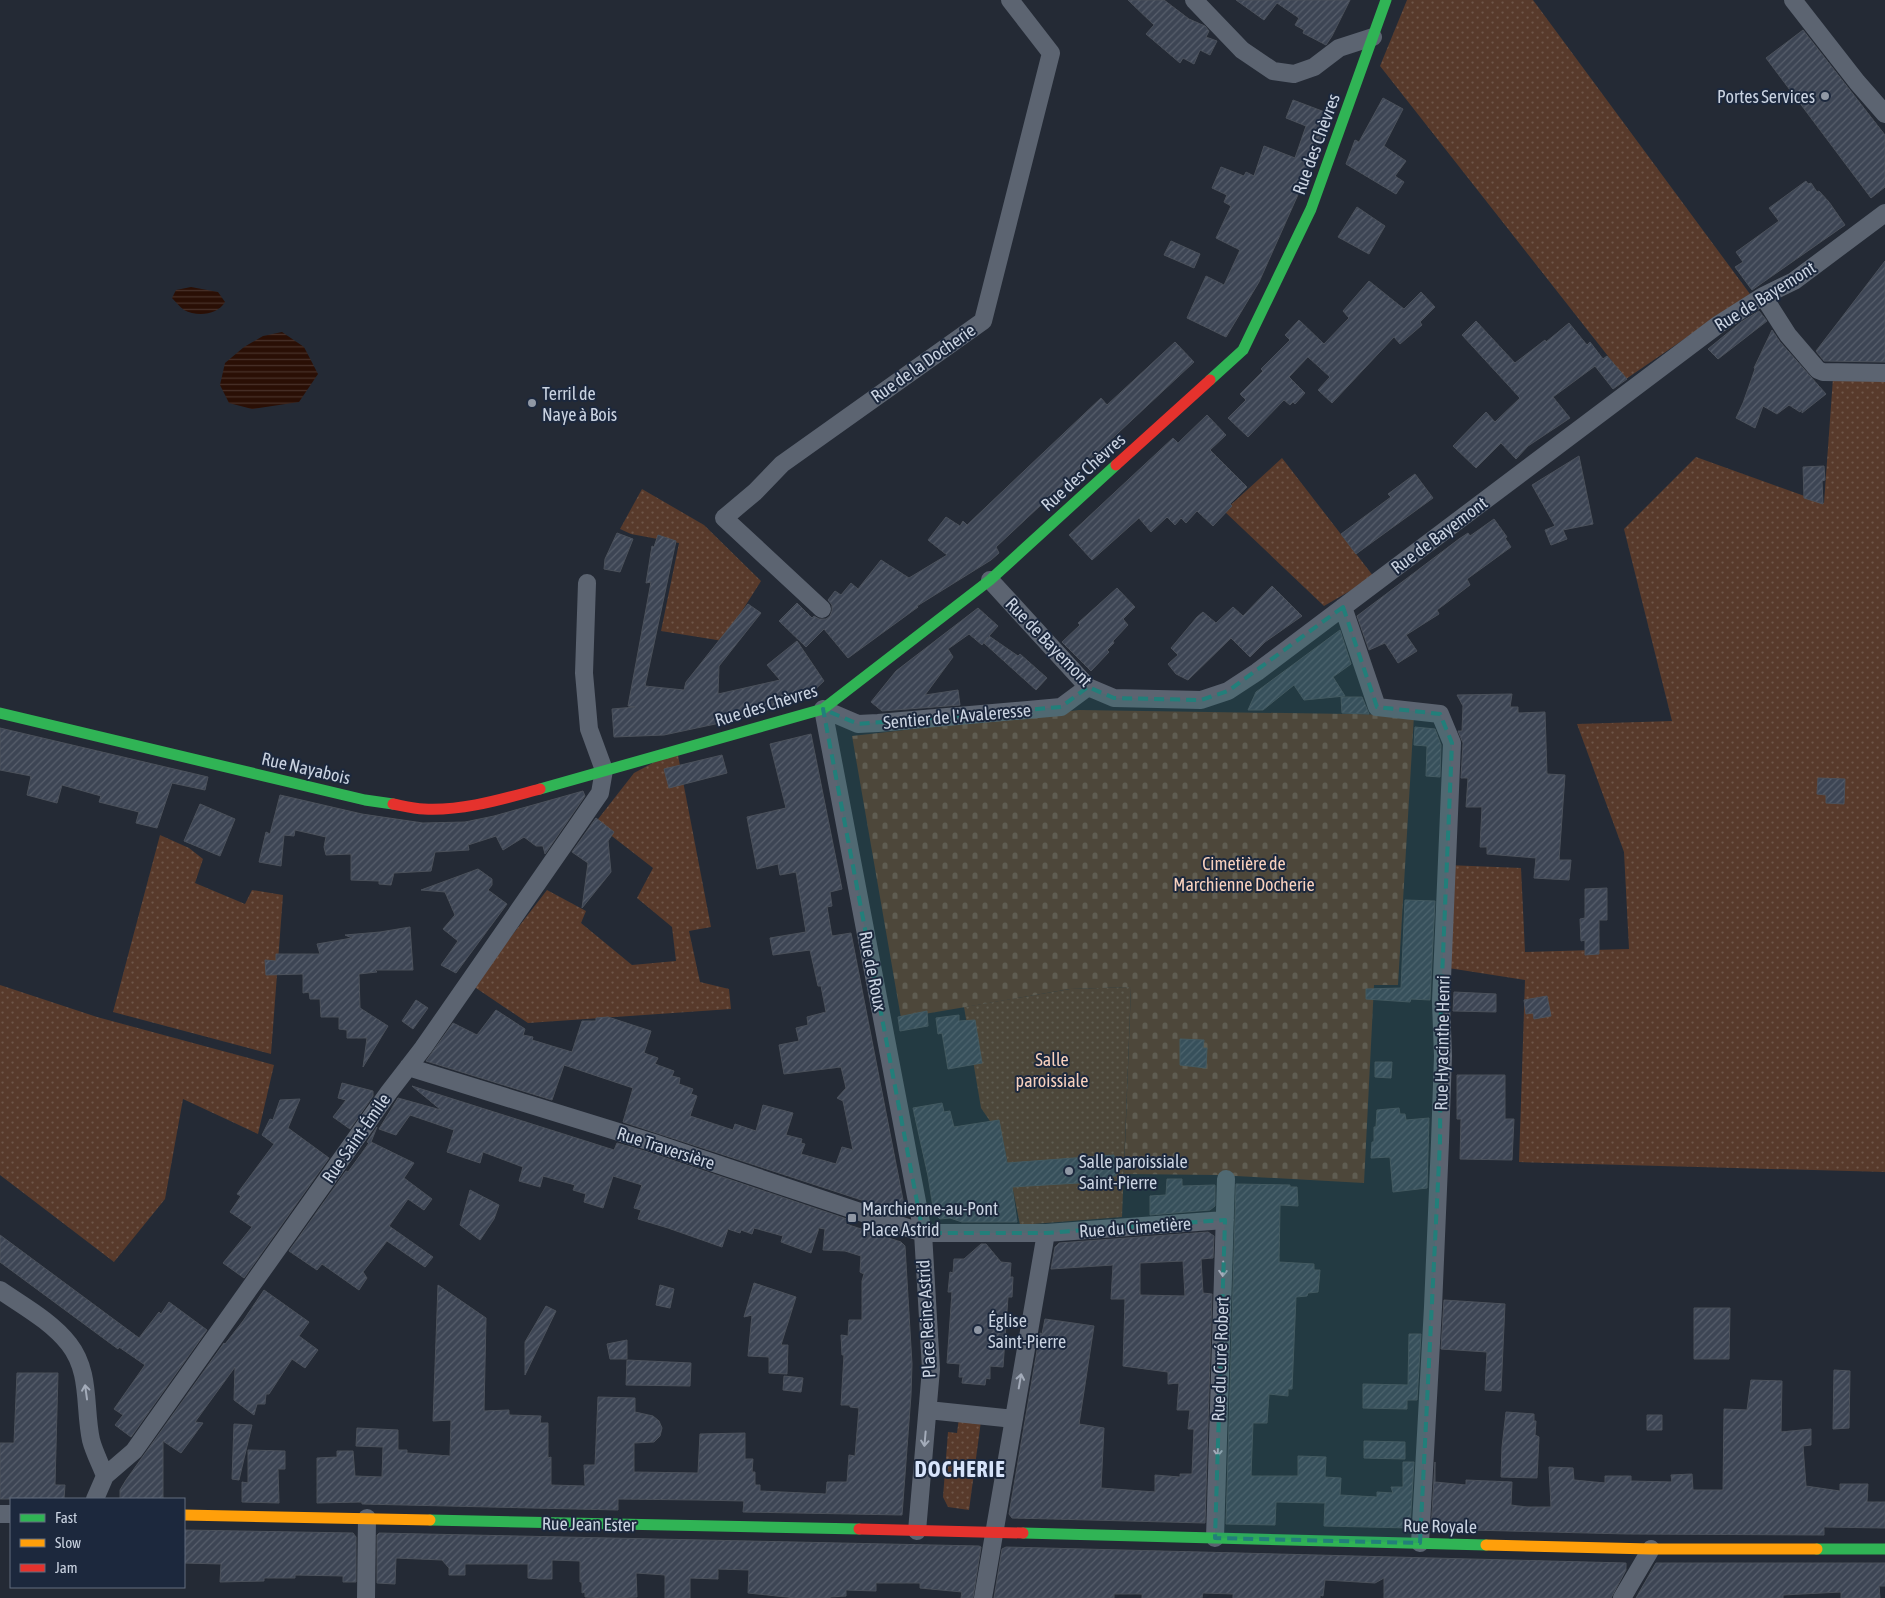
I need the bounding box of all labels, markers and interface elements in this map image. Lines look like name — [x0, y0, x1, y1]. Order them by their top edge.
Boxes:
place label: Portes Services — [1717, 86, 1815, 107]
marker: Portes Services — [1819, 90, 1831, 102]
street label: Rue des Chèvres — [1288, 91, 1344, 197]
street label: Rue de Bayemont — [1711, 257, 1819, 335]
street label: Rue de la Docherie — [867, 319, 979, 407]
place label: Terril de Naye à Bois — [542, 383, 617, 425]
marker: Terril de Naye à Bois — [526, 397, 538, 409]
street label: Rue des Chèvres — [1037, 429, 1129, 515]
street label: Rue de Bayemont — [1387, 492, 1491, 578]
street label: Rue de Bayemont — [1001, 593, 1097, 691]
street label: Rue des Chèvres — [712, 679, 820, 731]
street label: Sentier de l'Avaleresse — [882, 699, 1032, 733]
street label: Rue Nayabois — [260, 748, 352, 788]
park label: Cimetière de Marchienne Docherie — [1173, 853, 1315, 895]
street label: Rue de Roux — [855, 929, 891, 1013]
street label: Rue Hyacinthe Henri — [1430, 975, 1454, 1111]
park label: Salle paroissiale — [1016, 1049, 1088, 1091]
street label: Rue Saint-Émile — [317, 1089, 395, 1187]
street label: Rue Traversière — [615, 1122, 717, 1174]
place label: Salle paroissiale Saint-Pierre — [1079, 1151, 1188, 1193]
marker: Salle paroissiale Saint-Pierre — [1063, 1165, 1075, 1177]
place label: Marchienne-au-Pont Place Astrid — [862, 1198, 998, 1240]
marker: Marchienne-au-Pont Place Astrid — [846, 1212, 858, 1224]
street label: Rue du Cimetière — [1078, 1213, 1192, 1241]
street label: Place Reine Astrid — [912, 1259, 940, 1379]
one-way arrow — [1219, 1261, 1228, 1277]
street label: Rue du Curé Robert — [1207, 1296, 1233, 1422]
place label: Église Saint-Pierre — [988, 1310, 1066, 1352]
marker: Église Saint-Pierre — [972, 1324, 984, 1336]
one-way arrow — [1016, 1373, 1026, 1389]
one-way arrow — [81, 1385, 91, 1401]
one-way arrow — [921, 1431, 930, 1447]
one-way arrow — [1213, 1440, 1222, 1456]
district label: DOCHERIE — [914, 1456, 1006, 1482]
legend — [10, 1498, 185, 1588]
text: Fast — [55, 1509, 77, 1526]
street label: Rue Jean Ester — [542, 1513, 637, 1535]
street label: Rue Royale — [1403, 1515, 1477, 1537]
text: Slow — [55, 1534, 81, 1551]
text: Jam — [55, 1559, 78, 1576]

